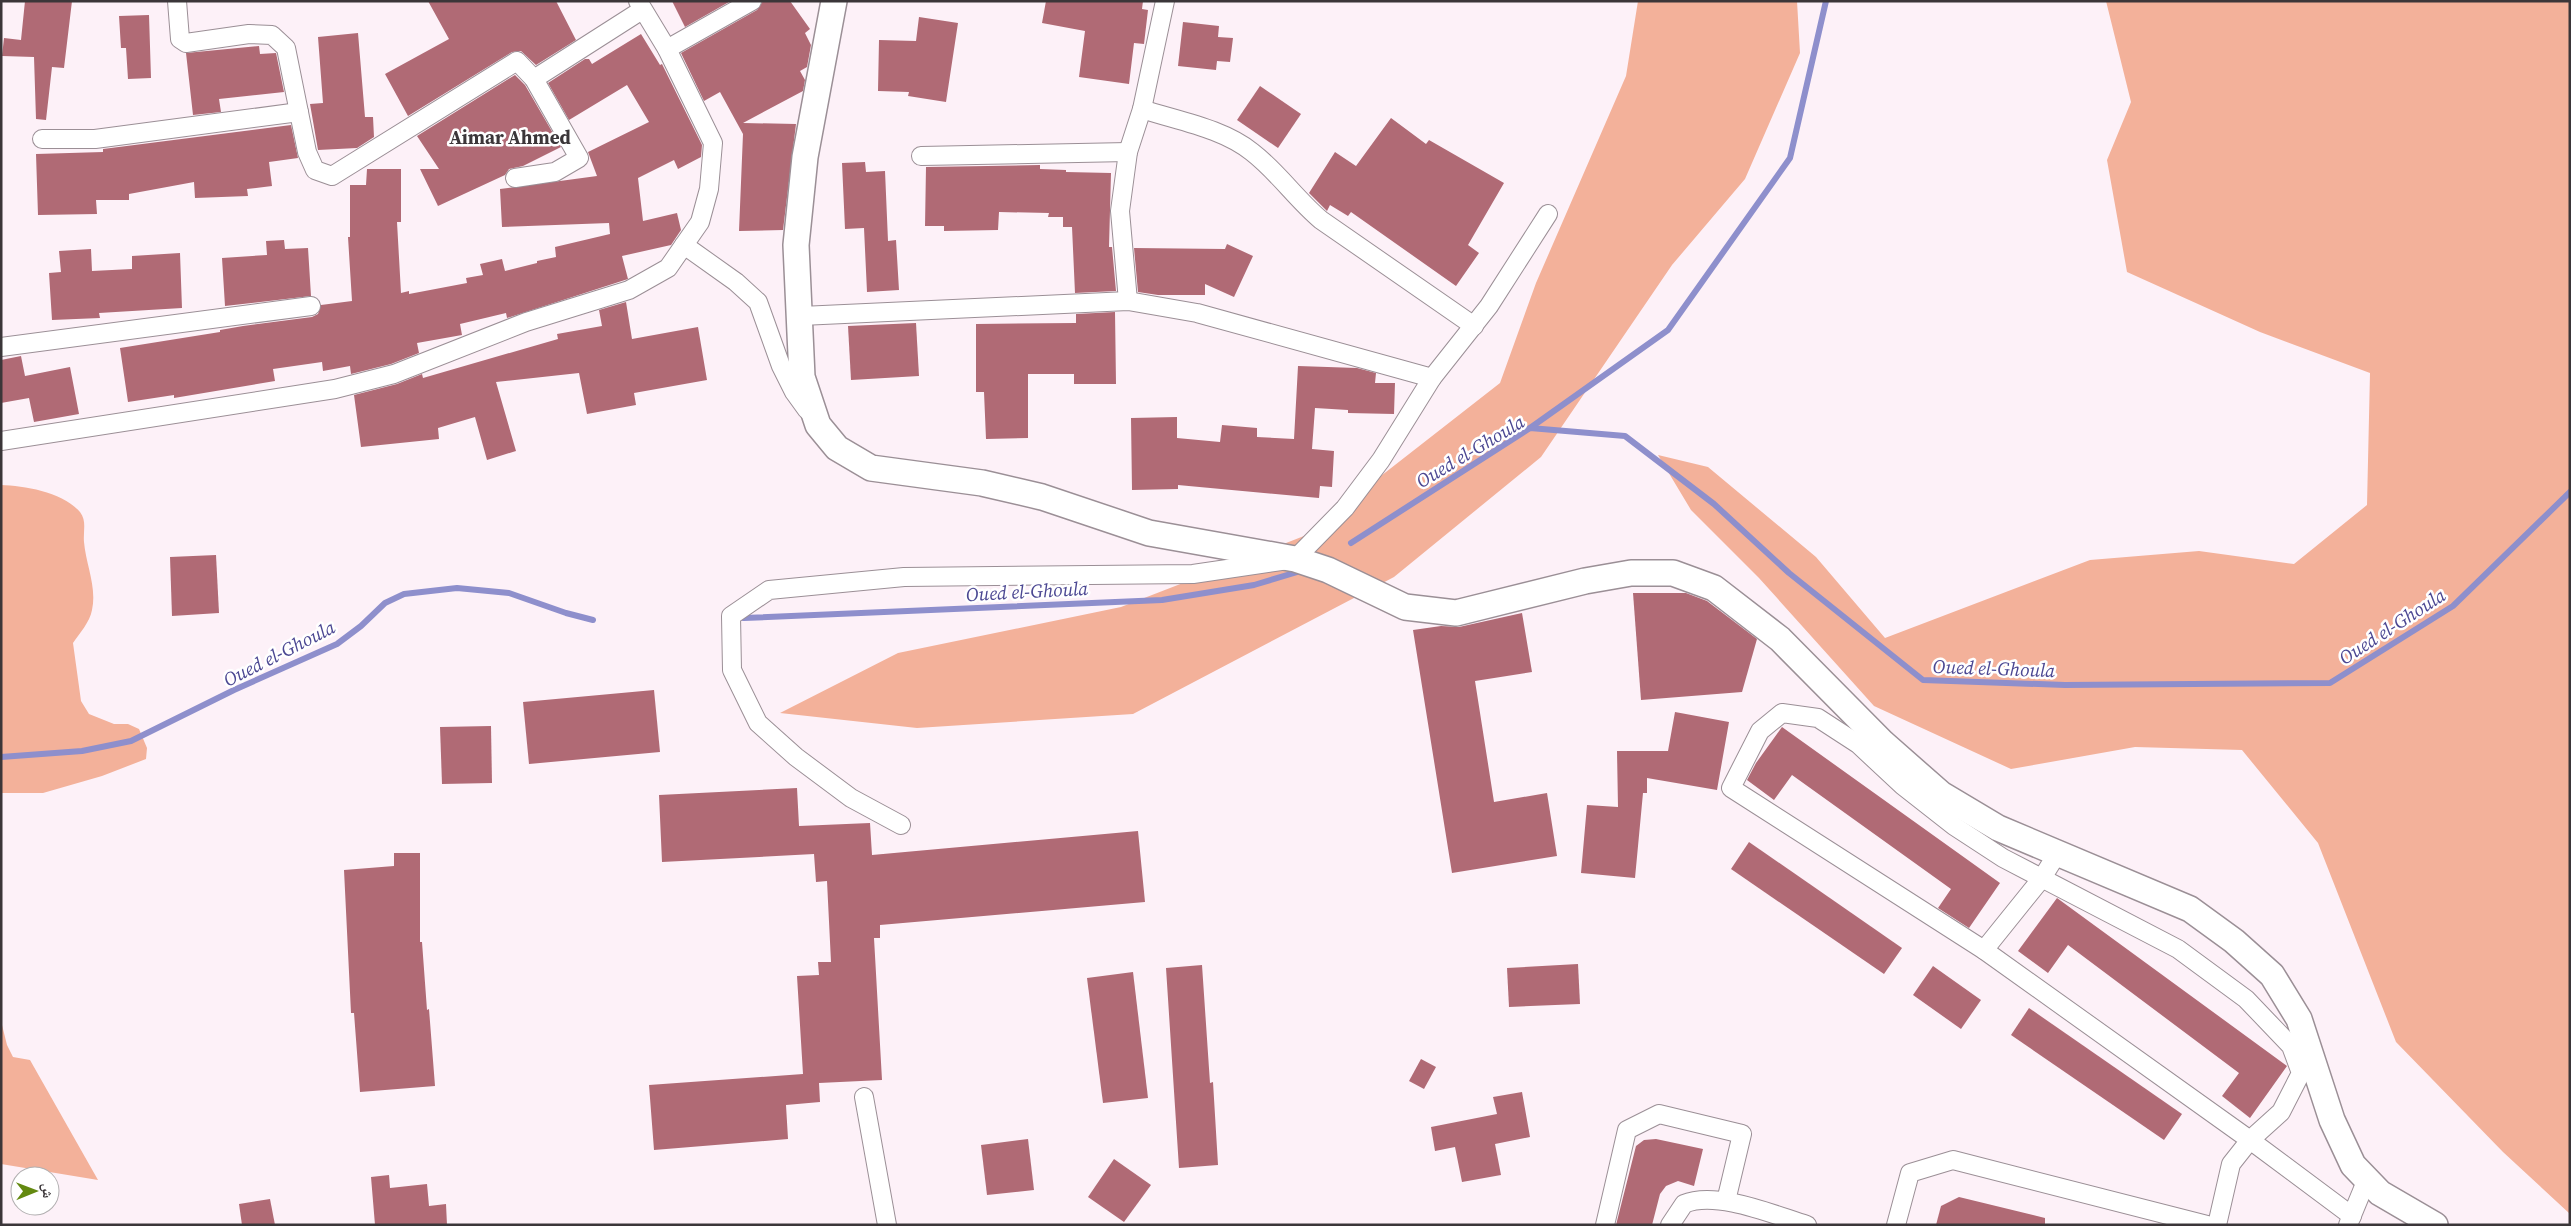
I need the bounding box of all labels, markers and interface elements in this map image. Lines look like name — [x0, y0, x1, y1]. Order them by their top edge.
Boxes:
district label: Aimar Ahmed — [449, 124, 571, 150]
water label: Oued el-Ghoula — [1411, 408, 1529, 494]
water label: Oued el-Ghoula — [965, 575, 1089, 607]
water label: Oued el-Ghoula — [2334, 582, 2450, 670]
water label: Oued el-Ghoula — [219, 614, 339, 692]
water label: Oued el-Ghoula — [1932, 653, 2056, 683]
north arrow — [10, 1166, 60, 1216]
text: ش — [38, 1183, 58, 1199]

